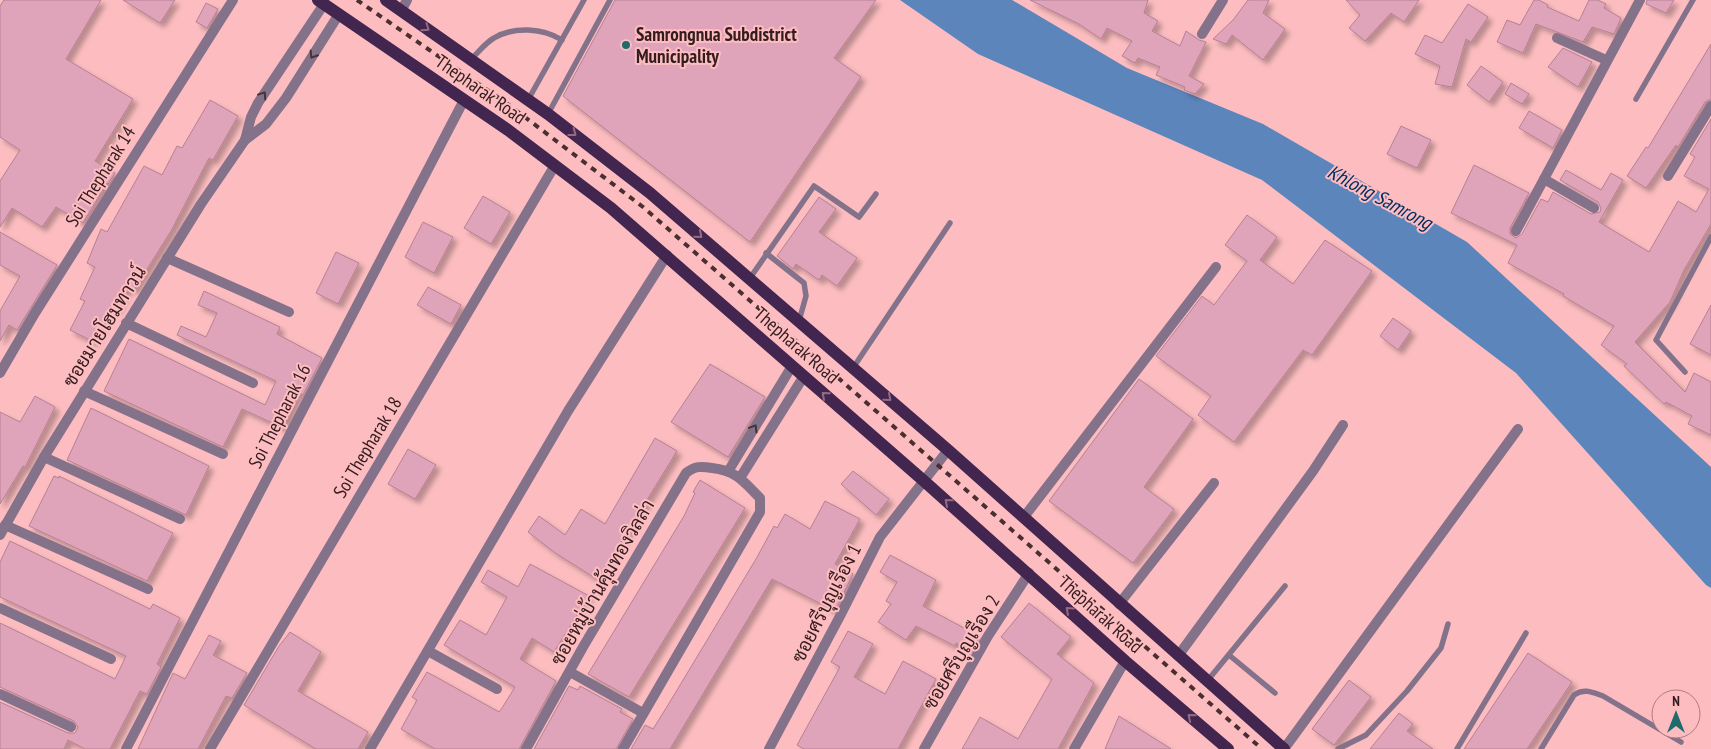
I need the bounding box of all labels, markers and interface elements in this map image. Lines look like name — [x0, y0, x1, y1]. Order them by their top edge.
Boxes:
one-way arrow — [420, 22, 430, 31]
place label: Samrongnua Subdistrict Municipality — [636, 22, 797, 68]
marker: Samrongnua Subdistrict Municipality — [620, 39, 632, 51]
street label: Thepharak Road — [431, 49, 531, 129]
one-way arrow — [309, 50, 319, 59]
one-way arrow — [257, 91, 266, 101]
street label: Soi Thepharak 14 — [60, 121, 141, 231]
one-way arrow — [567, 127, 576, 135]
water label: Khlong Samrong — [1323, 159, 1438, 236]
one-way arrow — [693, 229, 702, 237]
street label: ซอยมายโฮมทาวน์ — [57, 261, 151, 391]
street label: Thepharak Road — [749, 301, 845, 389]
street label: Soi Thepharak 16 — [242, 360, 316, 472]
street label: Soi Thepharak 18 — [327, 392, 407, 502]
one-way arrow — [822, 392, 831, 401]
one-way arrow — [882, 393, 891, 401]
one-way arrow — [748, 425, 758, 434]
street label: ซอยหมู่บ้านคุ้มทองวิลล่า — [545, 495, 661, 670]
one-way arrow — [944, 498, 953, 507]
street label: ซอยศรีบุญเรือง 1 — [786, 540, 867, 667]
street label: Thepharak Road — [1054, 570, 1148, 658]
street label: ซอยศรีบุญเรือง 2 — [917, 590, 1006, 714]
one-way arrow — [1066, 607, 1075, 616]
north arrow — [1651, 689, 1701, 739]
text: N — [1672, 692, 1680, 710]
one-way arrow — [1188, 715, 1197, 723]

